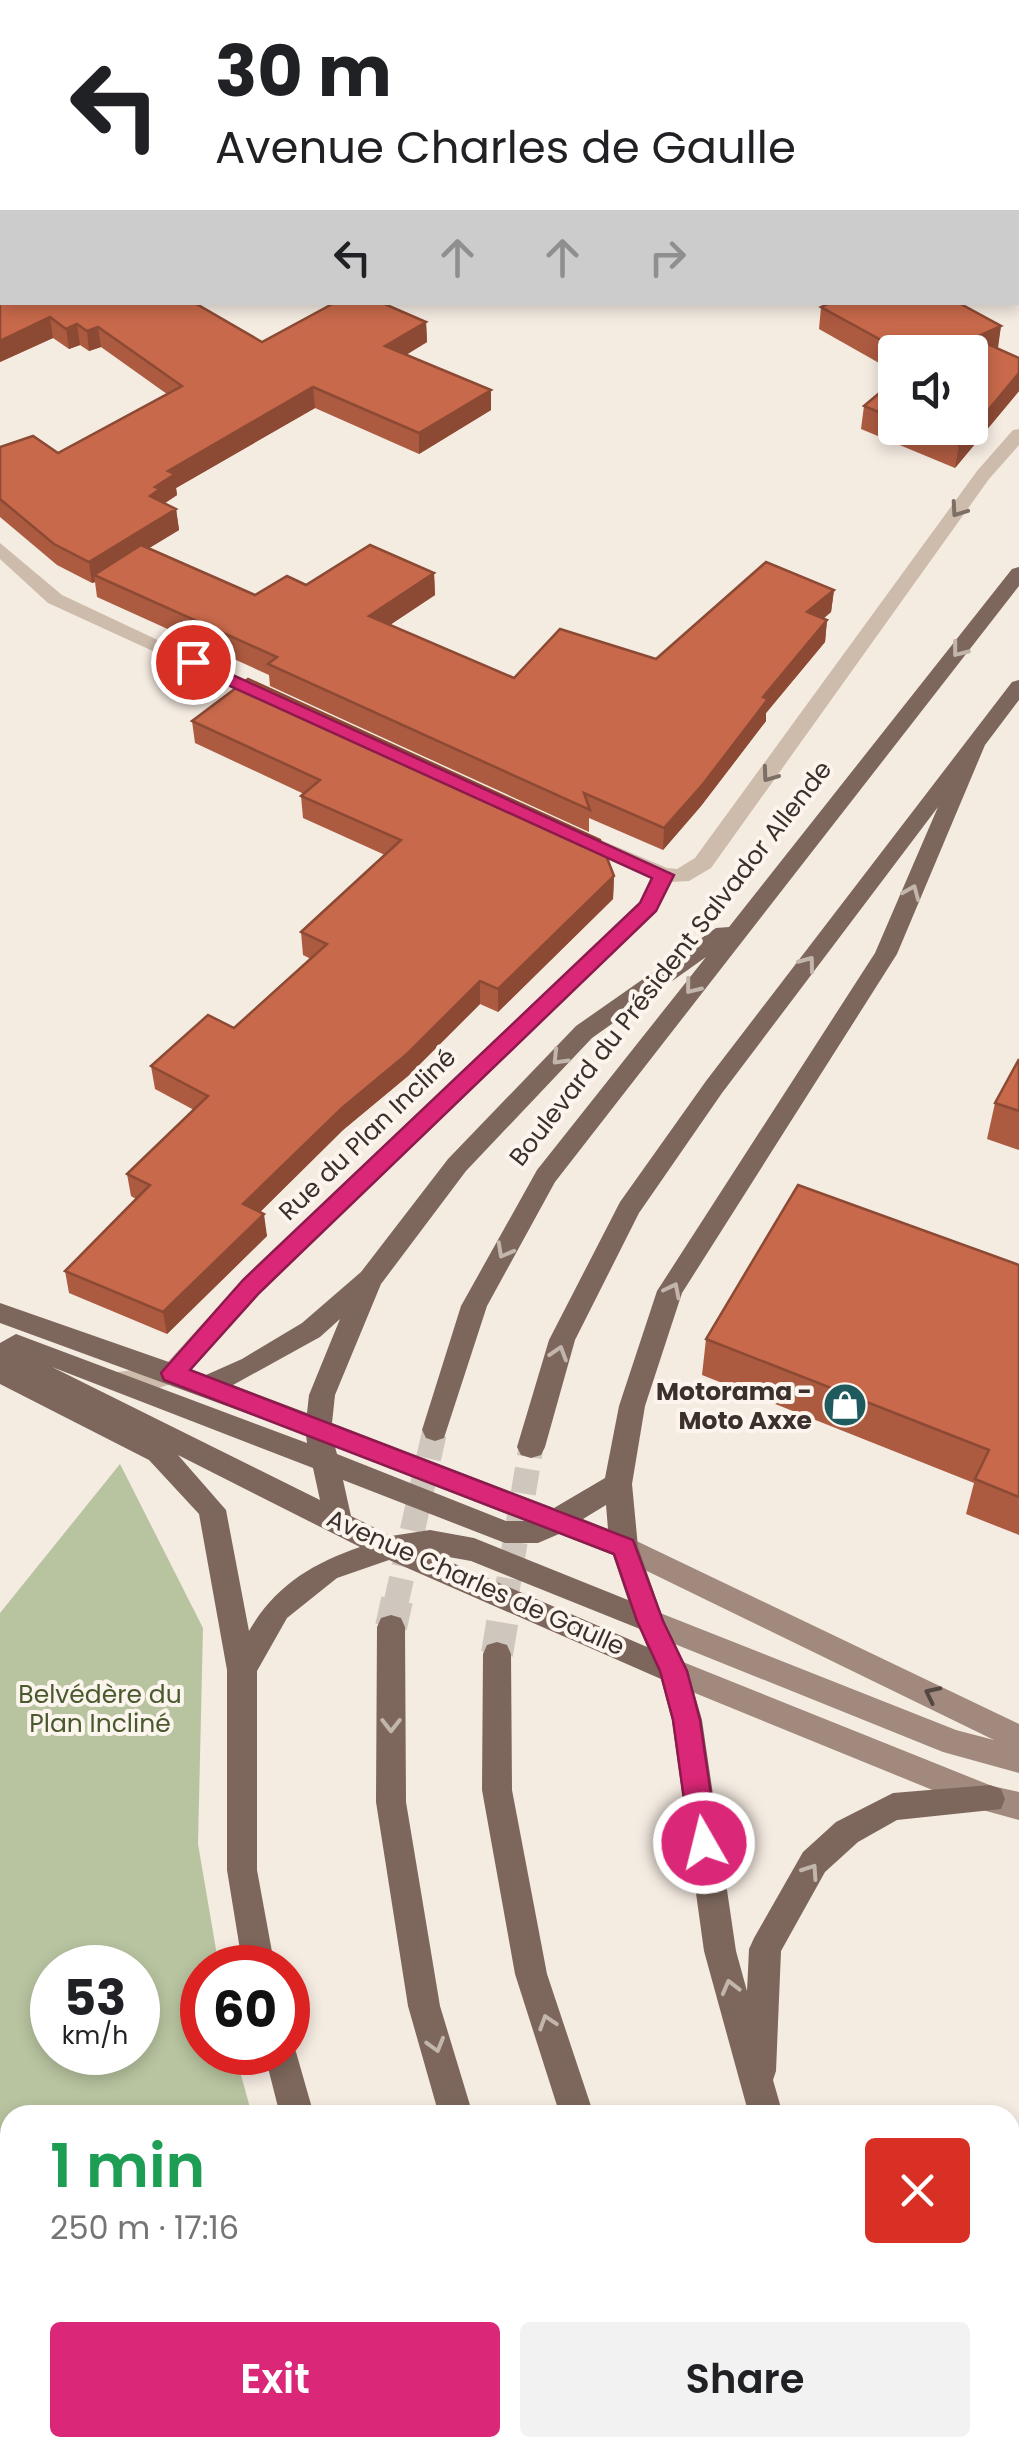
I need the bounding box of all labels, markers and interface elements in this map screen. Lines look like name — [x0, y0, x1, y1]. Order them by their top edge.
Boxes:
text: 30 m — [215, 22, 392, 121]
icon: left — [50, 40, 180, 170]
text: Avenue Charles de Gaulle — [215, 116, 796, 179]
icon: left — [325, 230, 380, 285]
icon: ahead — [430, 230, 485, 285]
icon: ahead — [535, 230, 590, 285]
icon: right — [640, 230, 695, 285]
map controls — [878, 335, 988, 445]
button: sound — [878, 335, 988, 445]
one-way arrow — [952, 499, 970, 517]
pin — [151, 620, 236, 705]
icon: arrive — [166, 635, 221, 690]
one-way arrow — [953, 638, 970, 656]
street label: Boulevard du Président Salvador Allende — [501, 753, 840, 1173]
one-way arrow — [764, 764, 781, 782]
one-way arrow — [900, 884, 920, 902]
one-way arrow — [797, 956, 814, 974]
one-way arrow — [686, 976, 704, 994]
street label: Rue du Plan Incliné — [271, 1040, 464, 1228]
one-way arrow — [553, 1047, 571, 1065]
one-way arrow — [497, 1241, 517, 1259]
one-way arrow — [661, 1282, 680, 1301]
one-way arrow — [547, 1346, 568, 1363]
place label: Motorama - Moto Axxe — [656, 1374, 812, 1438]
shop icon: Motorama - Moto Axxe — [822, 1382, 868, 1428]
street label: Avenue Charles de Gaulle — [321, 1501, 630, 1664]
park label: Belvédère du Plan Incliné — [18, 1677, 182, 1741]
one-way arrow — [925, 1686, 943, 1706]
one-way arrow — [380, 1718, 402, 1733]
position arrow — [652, 1791, 756, 1895]
one-way arrow — [798, 1864, 817, 1882]
speed limit sign: 60 — [180, 1945, 310, 2075]
text: 53 — [64, 1962, 126, 2033]
one-way arrow — [721, 1979, 742, 1996]
one-way arrow — [538, 2015, 559, 2032]
text: km/h — [62, 2018, 128, 2053]
one-way arrow — [424, 2036, 445, 2053]
text: 1 min — [50, 2124, 205, 2208]
button: close — [865, 2138, 970, 2243]
text: 250 m · 17:16 — [50, 2205, 239, 2250]
button: Exit — [50, 2322, 500, 2437]
button: Share — [520, 2322, 970, 2437]

